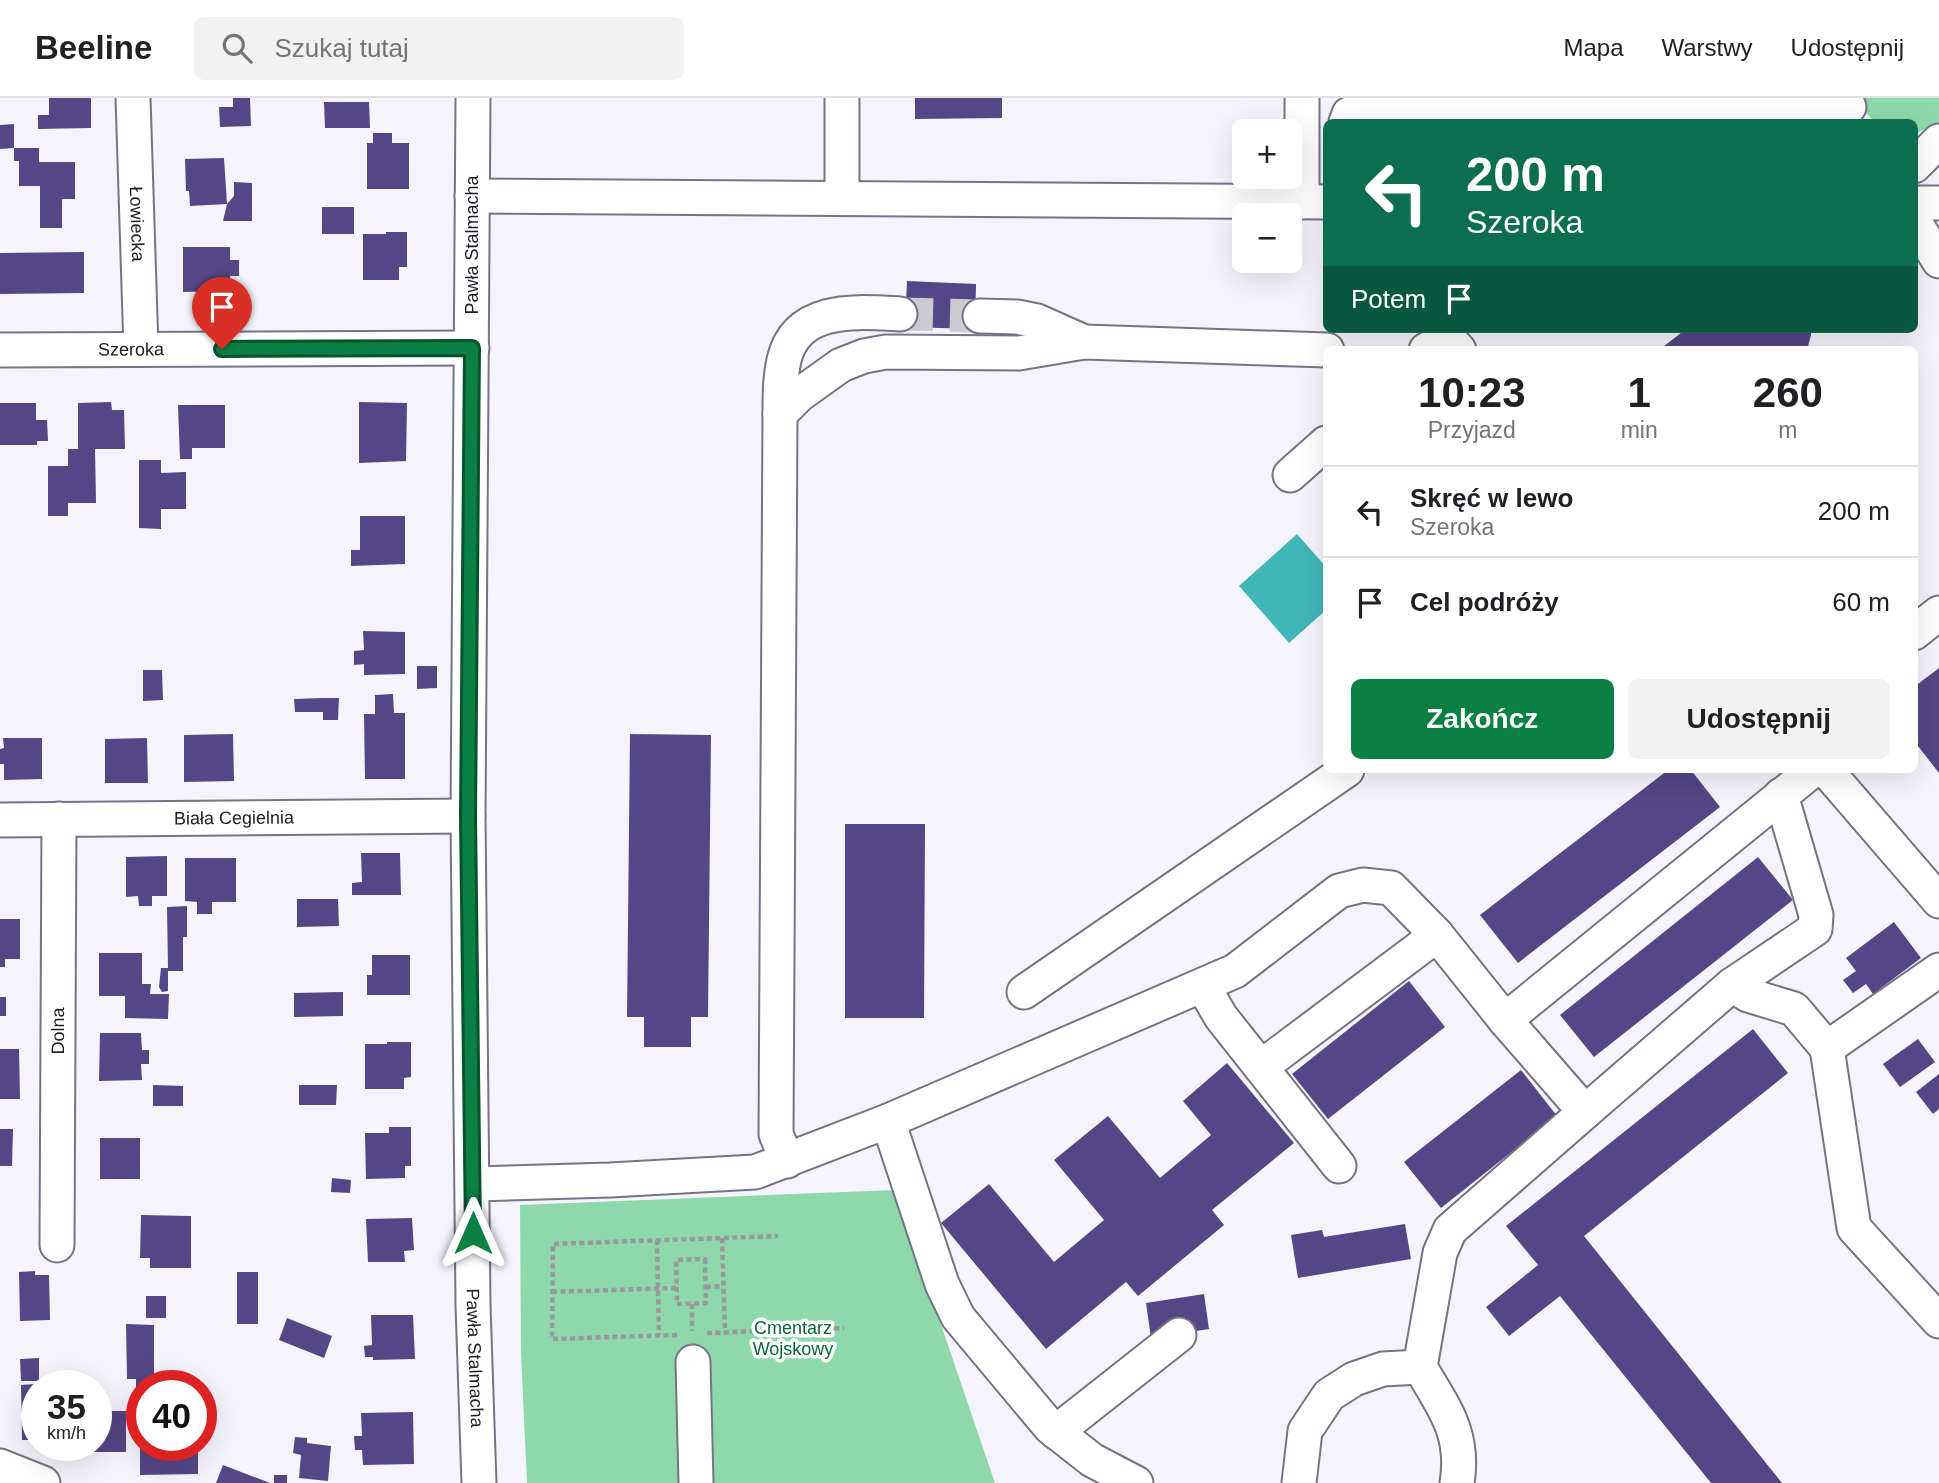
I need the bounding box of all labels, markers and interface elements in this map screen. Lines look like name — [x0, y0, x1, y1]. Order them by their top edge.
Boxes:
search box — [194, 17, 684, 80]
text: Beeline — [35, 29, 152, 66]
icon: search — [218, 29, 256, 67]
text: Szukaj tutaj — [274, 33, 409, 63]
text: Mapa — [1563, 34, 1623, 61]
text: Warstwy — [1661, 34, 1753, 61]
text: Udostępnij — [1791, 34, 1904, 61]
map controls — [1232, 119, 1302, 273]
button: + — [1232, 119, 1302, 189]
icon: left — [1351, 147, 1442, 238]
text: 200 m — [1466, 147, 1605, 201]
street label: Pawła Stalmacha — [462, 174, 482, 315]
street label: Łowiecka — [126, 186, 148, 263]
button: − — [1232, 203, 1302, 273]
text: Szeroka — [1466, 204, 1583, 240]
pin — [192, 277, 252, 349]
icon: arrive — [1440, 280, 1478, 318]
text: Potem — [1351, 284, 1426, 314]
icon: arrive — [203, 288, 241, 326]
street label: Szeroka — [98, 339, 165, 360]
text: 10:23 — [1418, 369, 1526, 416]
text: 1 — [1627, 369, 1651, 416]
text: 260 — [1753, 369, 1823, 416]
text: Przyjazd — [1428, 417, 1516, 443]
text: min — [1621, 417, 1658, 443]
text: m — [1778, 417, 1797, 443]
text: Skręć w lewo — [1410, 483, 1573, 513]
icon: left — [1351, 493, 1389, 531]
text: 200 m — [1818, 496, 1890, 526]
text: Szeroka — [1410, 514, 1494, 540]
icon: arrive — [1351, 584, 1389, 622]
text: Cel podróży — [1410, 587, 1559, 617]
text: 60 m — [1832, 587, 1890, 617]
button: Zakończ — [1351, 679, 1614, 759]
button: Udostępnij — [1628, 679, 1890, 759]
street label: Biała Cegielnia — [174, 807, 295, 829]
street label: Dolna — [48, 1006, 68, 1055]
position arrow — [436, 1196, 510, 1270]
street label: Pawła Stalmacha — [463, 1288, 487, 1429]
park label: Cmentarz Wojskowy — [753, 1318, 833, 1359]
speed limit sign: 40 — [126, 1370, 217, 1461]
text: 35 — [47, 1387, 86, 1426]
text: km/h — [47, 1423, 86, 1443]

